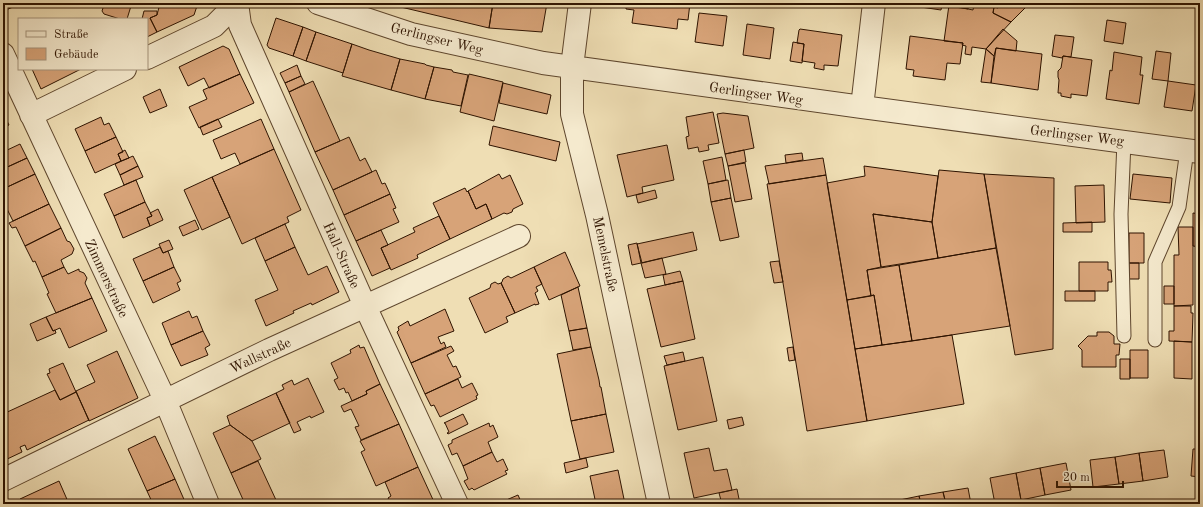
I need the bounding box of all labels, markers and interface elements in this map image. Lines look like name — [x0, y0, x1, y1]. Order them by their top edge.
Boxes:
legend — [18, 18, 148, 70]
street label: Gerlingser Weg — [389, 21, 485, 57]
text: Straße — [54, 29, 89, 41]
text: Gebäude — [54, 49, 99, 61]
street label: Gerlingser Weg — [708, 80, 804, 108]
street label: Gerlingser Weg — [1029, 123, 1125, 149]
street label: Memelstraße — [590, 215, 620, 293]
street label: Hall-Straße — [320, 220, 362, 291]
street label: Zimmerstraße — [82, 237, 130, 320]
street label: Wallstraße — [228, 336, 293, 376]
scale bar — [1057, 463, 1123, 489]
text: 20 m — [1063, 472, 1090, 484]

